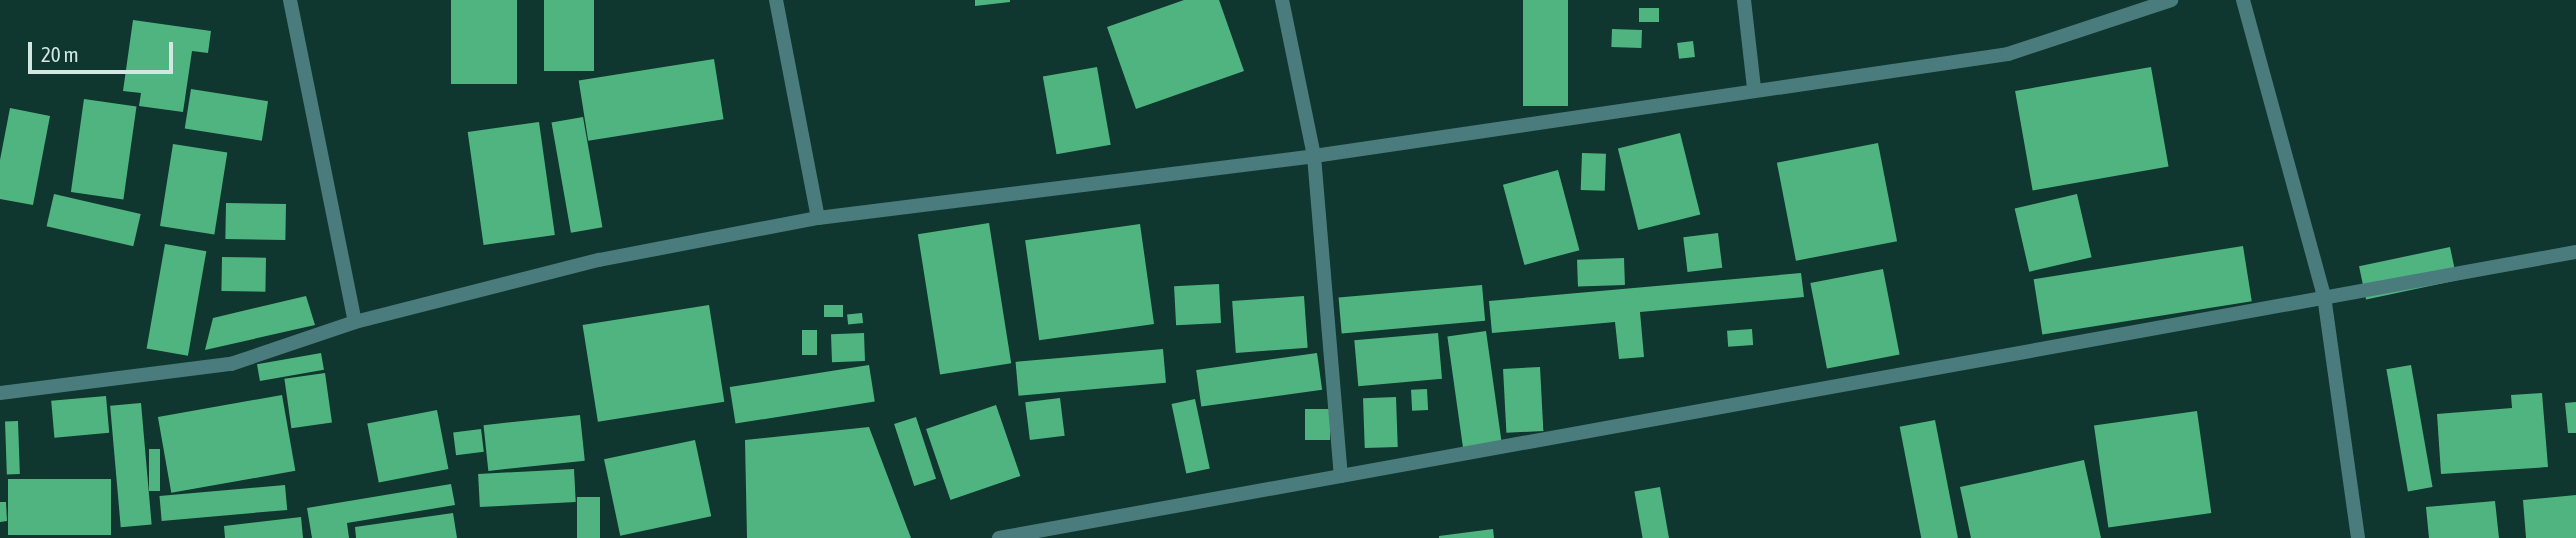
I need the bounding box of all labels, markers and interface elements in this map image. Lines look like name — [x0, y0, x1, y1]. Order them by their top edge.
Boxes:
scale bar — [32, 28, 177, 72]
text: 20 m — [41, 42, 79, 66]

